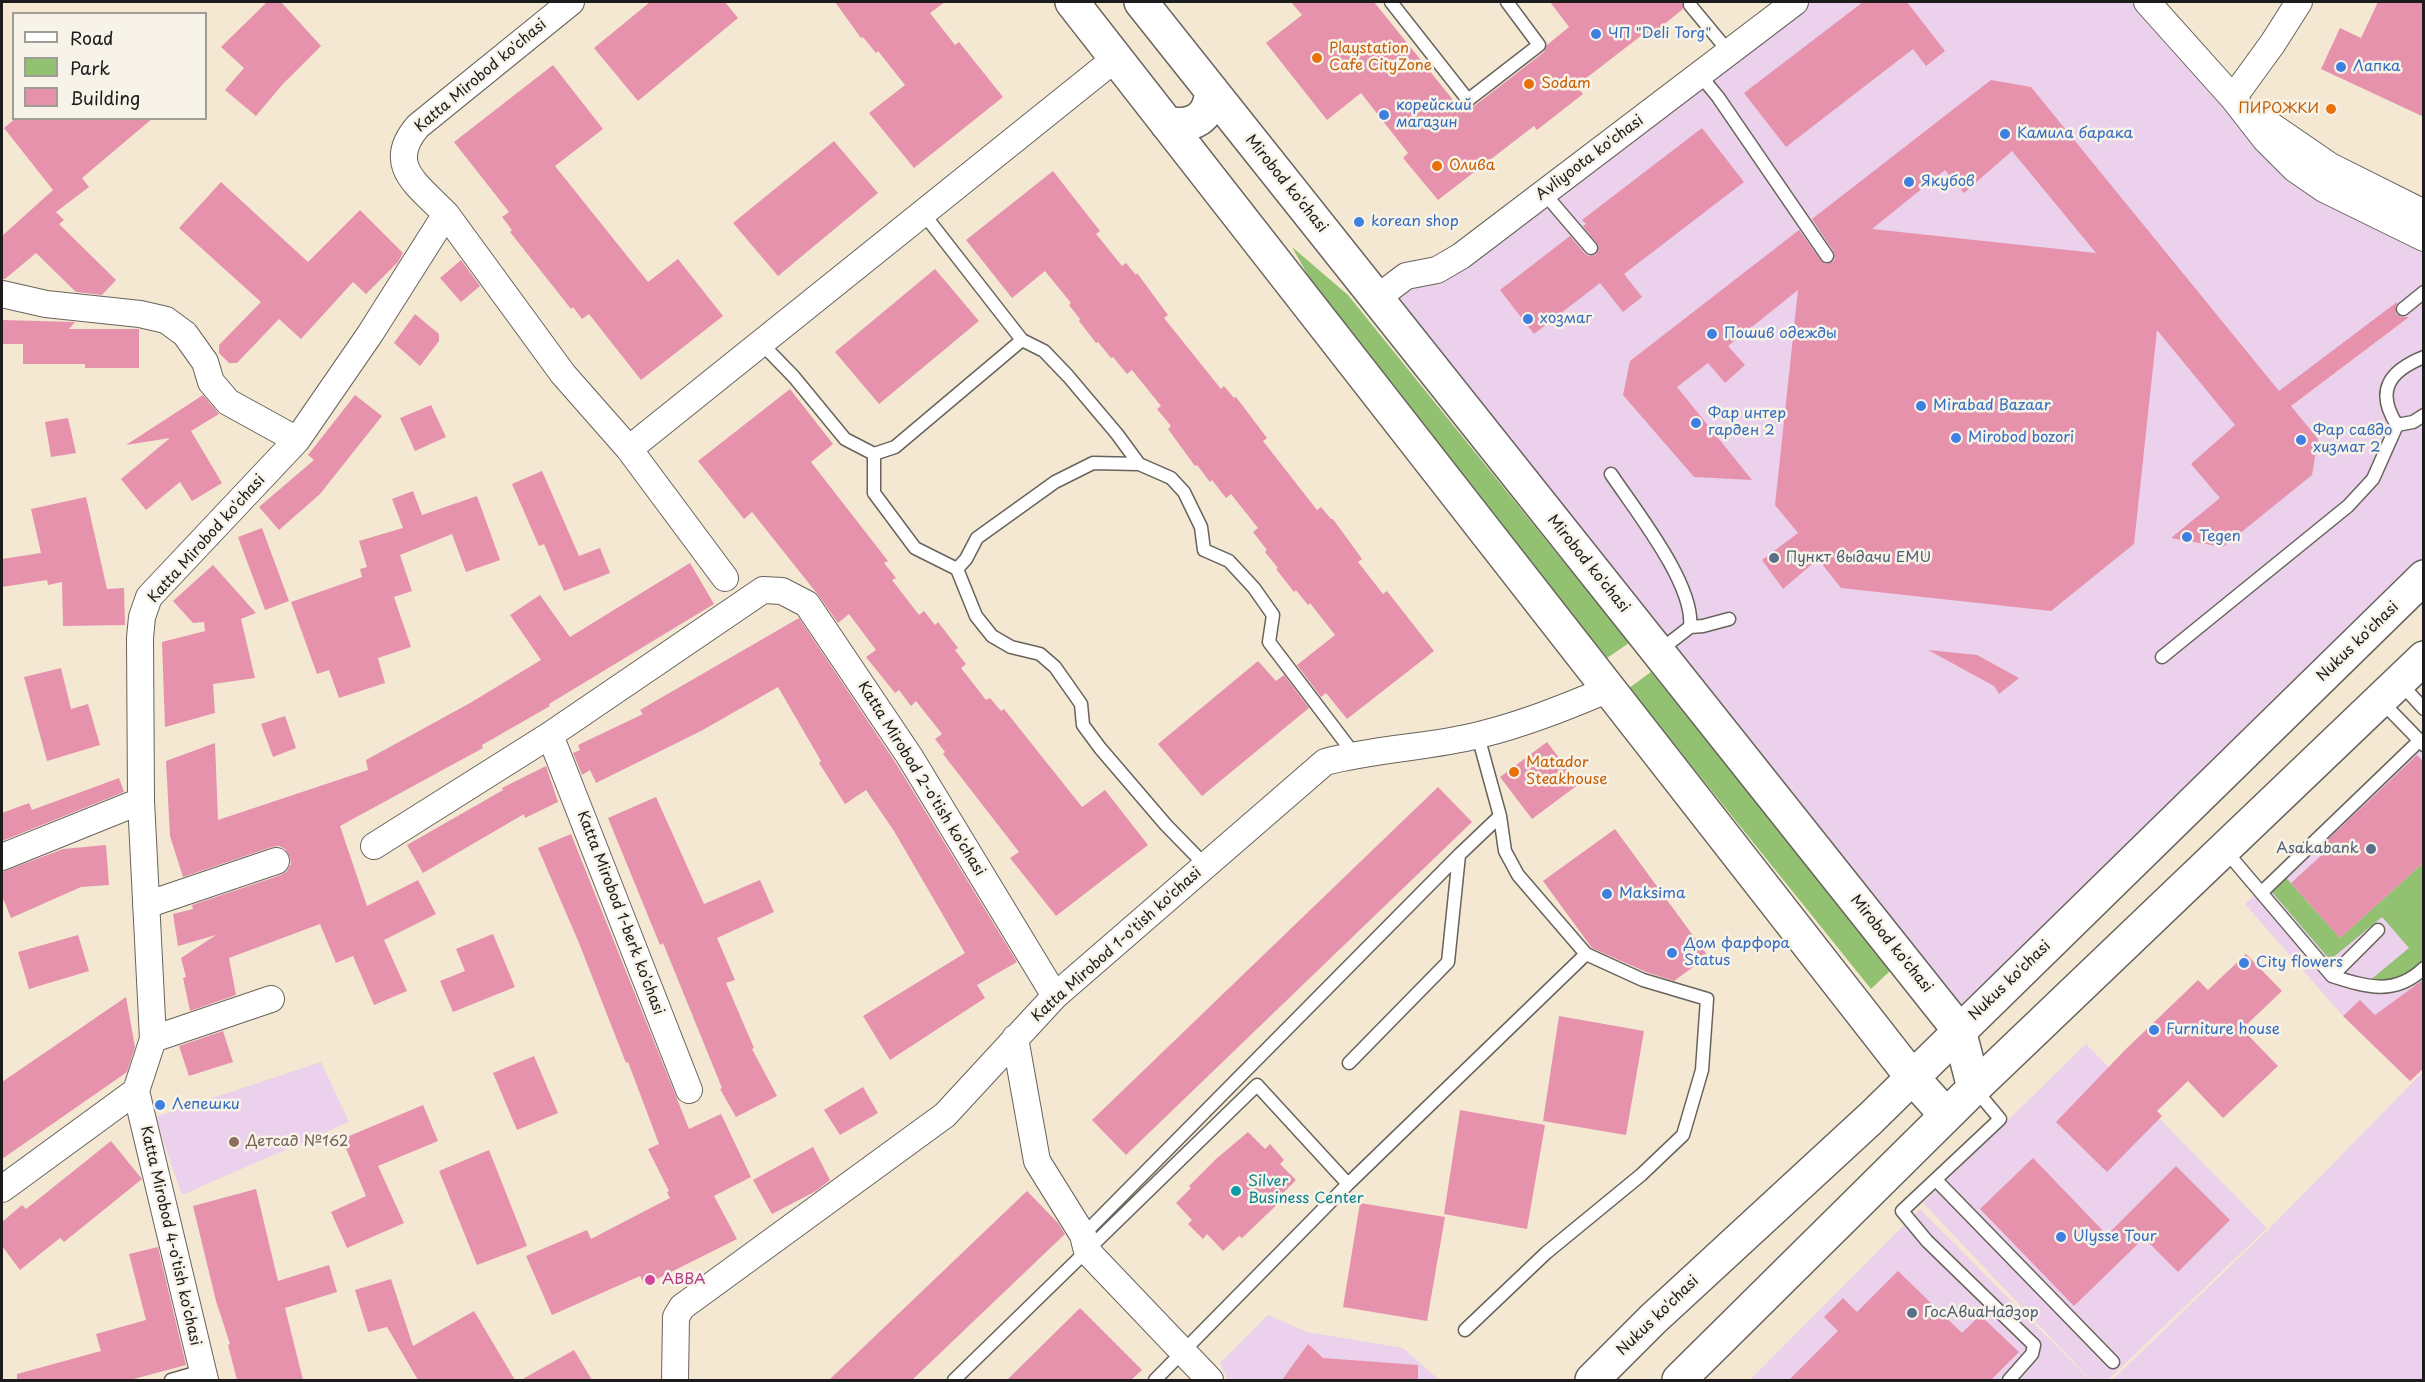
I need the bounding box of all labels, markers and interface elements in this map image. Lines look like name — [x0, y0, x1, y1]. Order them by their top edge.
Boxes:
legend — [12, 12, 207, 120]
street label: Katta Mirobod ko'chasi — [412, 16, 550, 136]
text: Road — [70, 24, 114, 51]
place label: ЧП "Deli Torg" — [1608, 25, 1711, 43]
marker: ЧП "Deli Torg" — [1589, 27, 1603, 41]
place label: Playstation Cafe CityZone — [1329, 40, 1432, 75]
marker: Playstation Cafe CityZone — [1310, 51, 1324, 65]
text: Park — [70, 54, 110, 81]
place label: Лапка — [2353, 58, 2400, 76]
marker: Лапка — [2334, 60, 2348, 74]
place label: Sodam — [1541, 75, 1591, 93]
marker: Sodam — [1522, 77, 1536, 91]
text: Building — [70, 84, 140, 111]
place label: корейский магазин — [1396, 97, 1472, 132]
place label: ПИРОЖКИ — [2238, 100, 2319, 118]
marker: ПИРОЖКИ — [2324, 102, 2338, 116]
marker: корейский магазин — [1377, 108, 1391, 122]
street label: Avliyoota ko'chasi — [1533, 112, 1647, 204]
place label: Камила барака — [2017, 125, 2133, 143]
marker: Камила барака — [1998, 127, 2012, 141]
street label: Mirobod ko'chasi — [1241, 132, 1331, 236]
place label: Олива — [1449, 157, 1495, 175]
marker: Олива — [1430, 159, 1444, 173]
place label: Якубов — [1921, 173, 1975, 191]
marker: Якубов — [1902, 175, 1916, 189]
place label: korean shop — [1371, 213, 1459, 231]
marker: korean shop — [1352, 215, 1366, 229]
place label: хозмаг — [1540, 310, 1592, 328]
marker: хозмаг — [1521, 312, 1535, 326]
place label: Пошив одежды — [1724, 325, 1837, 343]
marker: Пошив одежды — [1705, 327, 1719, 341]
place label: Mirabad Bazaar — [1933, 397, 2051, 415]
marker: Mirabad Bazaar — [1914, 399, 1928, 413]
place label: Фар интер гарден 2 — [1708, 405, 1786, 440]
marker: Фар интер гарден 2 — [1689, 416, 1703, 430]
place label: Фар савдо хизмат 2 — [2313, 422, 2392, 457]
place label: Mirobod bozori — [1968, 429, 2074, 447]
marker: Mirobod bozori — [1949, 431, 1963, 445]
marker: Фар савдо хизмат 2 — [2294, 433, 2308, 447]
street label: Katta Mirobod ko'chasi — [145, 471, 269, 607]
street label: Mirobod ko'chasi — [1543, 512, 1633, 616]
place label: Tegen — [2199, 528, 2241, 546]
marker: Tegen — [2180, 530, 2194, 544]
place label: Пункт выдачи EMU — [1786, 549, 1931, 567]
marker: Пункт выдачи EMU — [1767, 551, 1781, 565]
street label: Nukus ko'chasi — [2313, 598, 2403, 686]
street label: Katta Mirobod 2-o'tish ko'chasi — [854, 679, 988, 879]
place label: Matador Steakhouse — [1526, 754, 1608, 789]
marker: Matador Steakhouse — [1507, 765, 1521, 779]
street label: Katta Mirobod 1-berk ko'chasi — [573, 808, 667, 1018]
place label: Asakabank — [2276, 840, 2359, 858]
marker: Asakabank — [2364, 842, 2378, 856]
street label: Katta Mirobod 1-o'tish ko'chasi — [1029, 864, 1205, 1026]
place label: Maksima — [1619, 885, 1685, 903]
marker: Maksima — [1600, 887, 1614, 901]
street label: Mirobod ko'chasi — [1846, 892, 1936, 996]
place label: Дом фарфора Status — [1684, 935, 1790, 970]
street label: Nukus ko'chasi — [1965, 937, 2055, 1025]
marker: Дом фарфора Status — [1665, 946, 1679, 960]
place label: City flowers — [2256, 954, 2343, 972]
marker: City flowers — [2237, 956, 2251, 970]
place label: Furniture house — [2166, 1021, 2280, 1039]
marker: Furniture house — [2147, 1023, 2161, 1037]
place label: Лепешки — [172, 1096, 240, 1114]
marker: Лепешки — [153, 1098, 167, 1112]
street label: Katta Mirobod 4-o'tish ko'chasi — [136, 1124, 204, 1348]
place label: Детсад №162 — [246, 1133, 348, 1151]
marker: Детсад №162 — [227, 1135, 241, 1149]
place label: Silver Business Center — [1248, 1173, 1364, 1208]
marker: Silver Business Center — [1229, 1184, 1243, 1198]
place label: Ulysse Tour — [2073, 1228, 2157, 1246]
marker: Ulysse Tour — [2054, 1230, 2068, 1244]
place label: ABBA — [662, 1271, 706, 1289]
street label: Nukus ko'chasi — [1613, 1272, 1703, 1360]
marker: ABBA — [643, 1273, 657, 1287]
place label: ГосАвиаНадзор — [1924, 1304, 2039, 1322]
marker: ГосАвиаНадзор — [1905, 1306, 1919, 1320]

